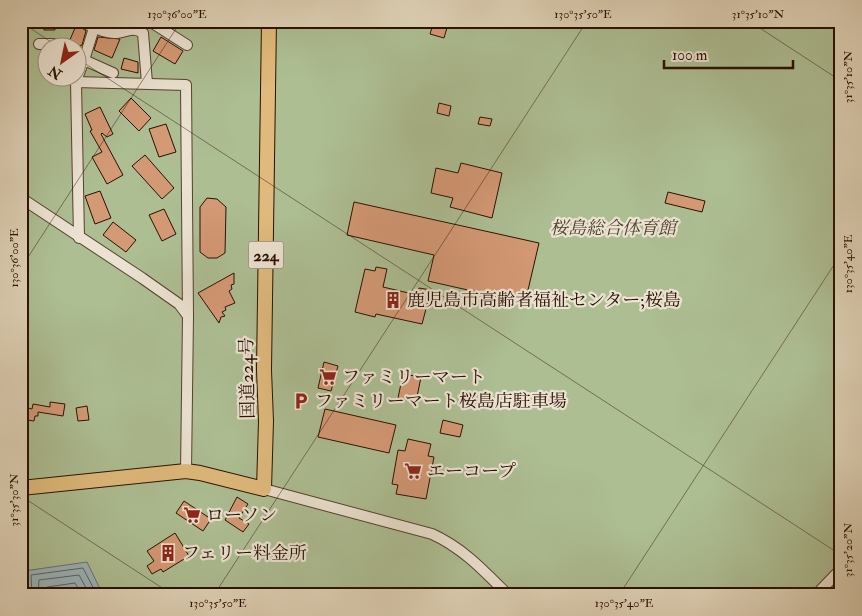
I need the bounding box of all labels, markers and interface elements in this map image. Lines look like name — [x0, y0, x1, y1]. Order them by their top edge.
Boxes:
text: 130°36'00"E — [147, 7, 207, 22]
text: 130°35'50"E — [554, 7, 612, 22]
text: 31°35'10"N — [732, 7, 784, 22]
north arrow — [38, 38, 88, 88]
scale bar — [664, 38, 793, 70]
text: 100 m — [672, 46, 708, 65]
text: 31°35'10"N — [841, 51, 856, 103]
text: N — [45, 62, 66, 84]
park label: 桜島総合体育館 — [550, 217, 679, 240]
text: 130°36'00"E — [7, 228, 22, 288]
text: 130°35'40"E — [841, 234, 856, 293]
road number: 224 — [248, 242, 284, 268]
place label: 鹿児島市高齢者福祉センター;桜島 — [407, 289, 681, 312]
building icon: 鹿児島市高齢者福祉センター;桜島 — [383, 290, 403, 310]
street label: 国道224号 — [235, 337, 260, 419]
place label: ファミリーマート — [342, 366, 486, 389]
supermarket icon: ファミリーマート — [318, 367, 338, 387]
place label: ファミリーマート桜島店駐車場 — [315, 390, 567, 413]
parking icon: ファミリーマート桜島店駐車場 — [291, 391, 311, 411]
place label: エーコープ — [427, 460, 516, 483]
supermarket icon: エーコープ — [403, 461, 423, 481]
text: 31°35'30"N — [7, 473, 22, 526]
place label: ローソン — [206, 504, 277, 527]
supermarket icon: ローソン — [182, 505, 202, 525]
text: 31°35'20"N — [841, 523, 856, 577]
place label: フェリー料金所 — [182, 542, 307, 565]
building icon: フェリー料金所 — [158, 543, 178, 563]
text: 130°35'50"E — [189, 596, 247, 611]
text: 130°35'40"E — [595, 596, 654, 611]

